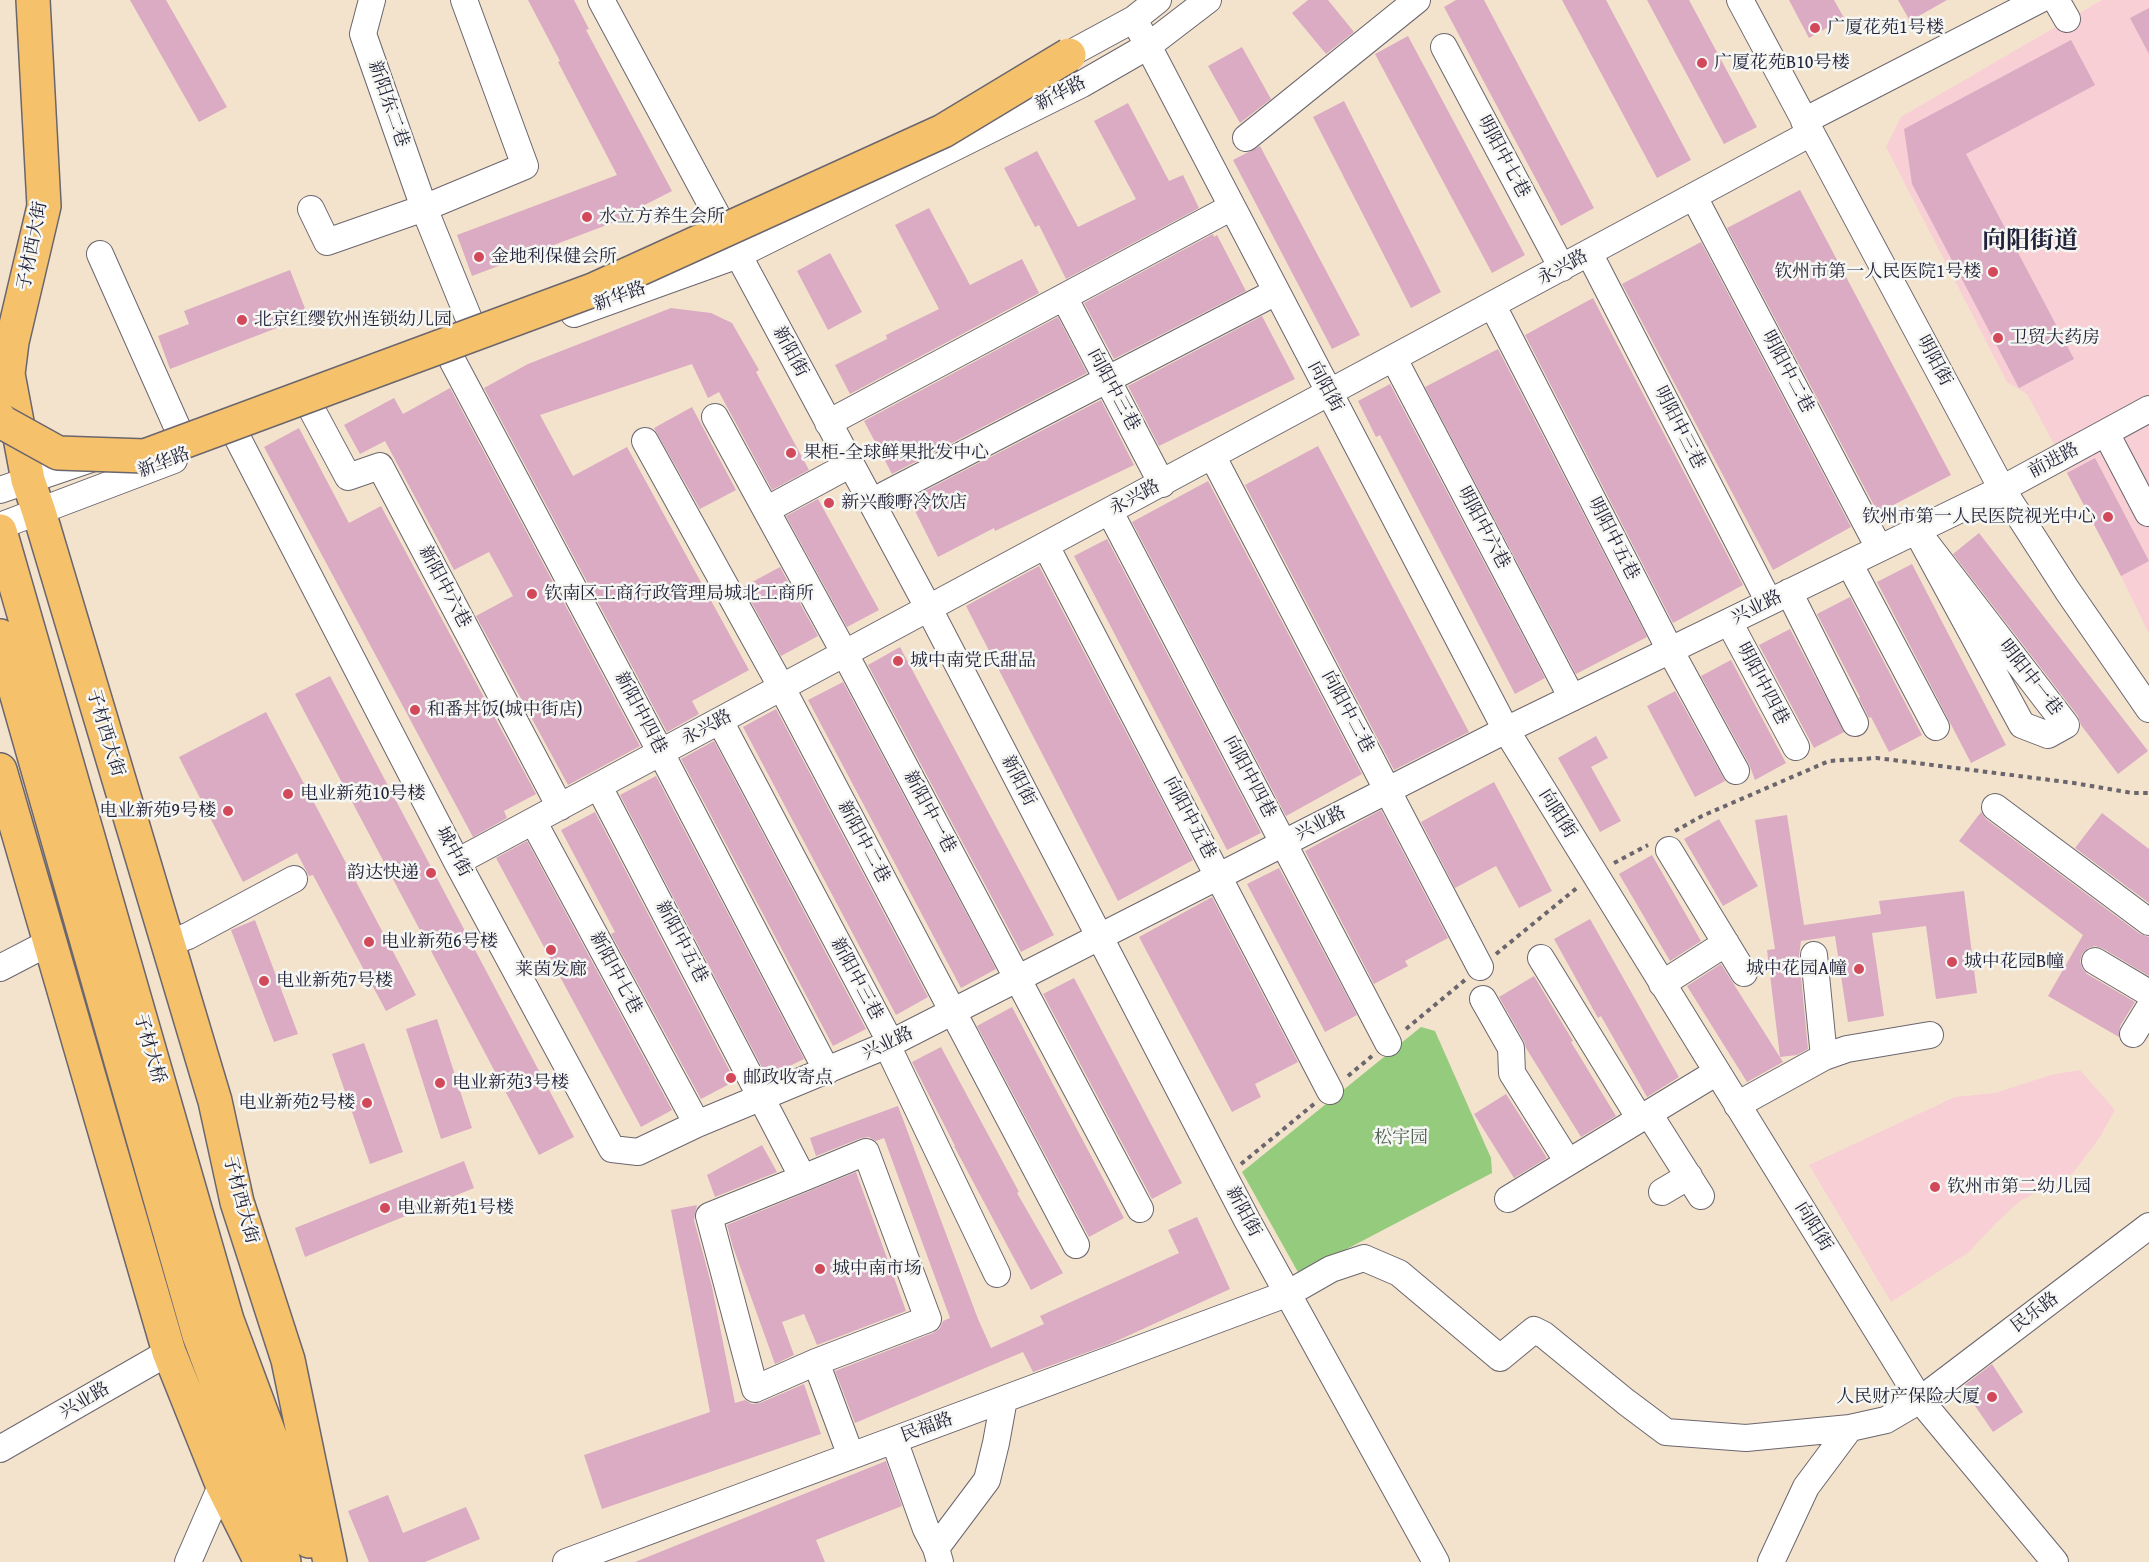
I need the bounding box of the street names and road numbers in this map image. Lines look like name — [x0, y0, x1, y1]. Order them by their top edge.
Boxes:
street label: 新阳东二巷 — [363, 58, 413, 150]
street label: 新华路 — [1032, 72, 1090, 116]
street label: 明阳中七巷 — [1472, 112, 1534, 202]
street label: 子材西大街 — [14, 200, 52, 292]
street label: 永兴路 — [1534, 246, 1592, 290]
street label: 新华路 — [591, 278, 649, 316]
street label: 新阳街 — [768, 323, 812, 381]
street label: 明阳中二巷 — [1756, 327, 1818, 417]
street label: 明阳街 — [1912, 332, 1956, 390]
street label: 向阳中三巷 — [1082, 345, 1144, 435]
street label: 向阳街 — [1303, 358, 1347, 416]
street label: 明阳中三巷 — [1649, 383, 1709, 473]
street label: 前进路 — [2025, 439, 2083, 483]
street label: 新华路 — [135, 443, 193, 483]
street label: 永兴路 — [1106, 476, 1164, 520]
street label: 明阳中六巷 — [1452, 483, 1514, 573]
street label: 明阳中五巷 — [1583, 494, 1643, 584]
street label: 新阳中六巷 — [413, 542, 475, 632]
street label: 兴业路 — [1728, 586, 1786, 630]
street label: 明阳中一巷 — [1994, 636, 2066, 720]
street label: 明阳中四巷 — [1731, 639, 1793, 729]
street label: 向阳中二巷 — [1316, 667, 1378, 757]
street label: 新阳中四巷 — [609, 668, 671, 758]
street label: 子材西大街 — [82, 687, 128, 779]
street label: 永兴路 — [678, 706, 736, 750]
street label: 向阳中四巷 — [1218, 732, 1280, 822]
street label: 新阳街 — [996, 752, 1040, 810]
street label: 新阳中一巷 — [898, 767, 960, 857]
street label: 向阳中五巷 — [1158, 773, 1220, 863]
street label: 向阳街 — [1534, 785, 1580, 843]
street label: 新阳中二巷 — [832, 797, 894, 887]
street label: 兴业路 — [1292, 802, 1350, 846]
street label: 城中街 — [431, 823, 475, 881]
street label: 新阳中五巷 — [650, 897, 712, 987]
street label: 新阳中七巷 — [584, 928, 646, 1018]
street label: 新阳中三巷 — [825, 934, 887, 1024]
street label: 子材大桥 — [129, 1011, 169, 1087]
street label: 兴业路 — [859, 1023, 917, 1065]
street label: 子材西大街 — [218, 1154, 262, 1246]
street label: 新阳街 — [1221, 1183, 1265, 1241]
street label: 向阳街 — [1790, 1198, 1836, 1256]
street label: 民乐路 — [2007, 1288, 2063, 1338]
street label: 兴业路 — [56, 1378, 114, 1424]
street label: 民福路 — [898, 1409, 956, 1447]

